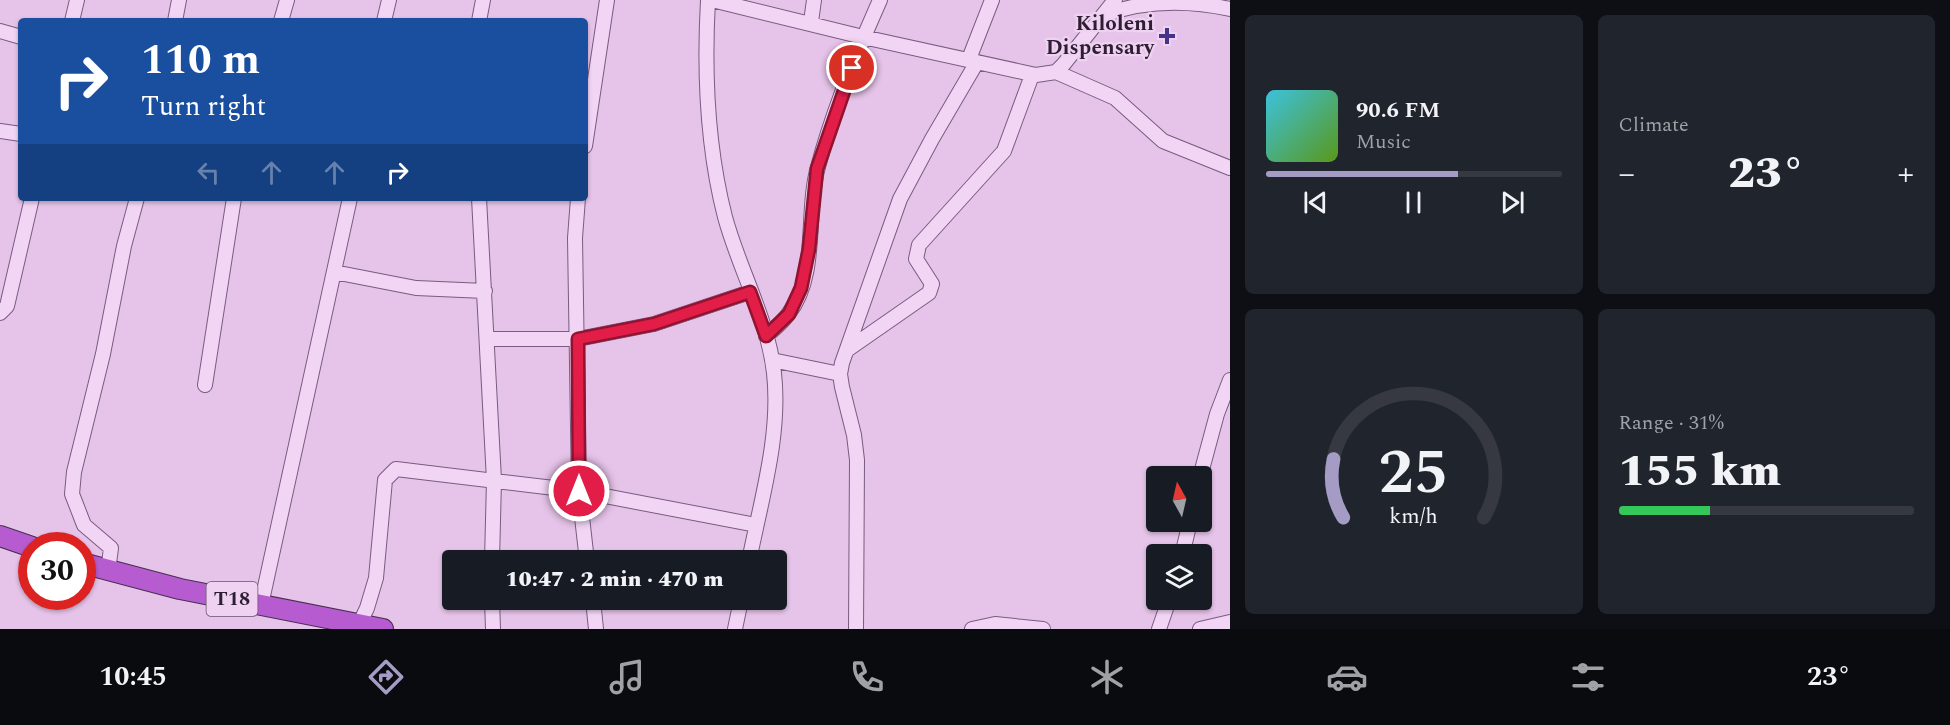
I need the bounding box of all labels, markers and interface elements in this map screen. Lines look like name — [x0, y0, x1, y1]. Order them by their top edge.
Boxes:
place label: Kiloleni Dispensary — [1046, 8, 1155, 64]
marker: Kiloleni Dispensary — [1158, 27, 1176, 45]
text: 110 m — [141, 29, 260, 92]
icon: right — [42, 42, 120, 120]
pin — [826, 42, 877, 93]
icon: arrive — [835, 51, 868, 84]
text: Turn right — [141, 86, 266, 128]
text: 90.6 FM — [1356, 94, 1440, 127]
text: Climate — [1619, 110, 1689, 140]
text: Music — [1356, 127, 1411, 157]
text: 23° — [1728, 139, 1805, 208]
text: − — [1619, 149, 1635, 199]
text: + — [1897, 149, 1914, 199]
icon: left — [192, 156, 225, 189]
icon: ahead — [255, 156, 288, 189]
icon: ahead — [318, 156, 351, 189]
icon: right — [381, 156, 414, 189]
icon: previous — [1299, 186, 1332, 219]
icon: pause — [1397, 186, 1430, 219]
icon: next — [1496, 186, 1529, 219]
text: Range · 31% — [1619, 408, 1724, 438]
text: 25 — [1379, 426, 1449, 521]
text: 155 km — [1619, 437, 1781, 506]
position arrow — [547, 459, 611, 523]
north arrow — [1146, 466, 1212, 532]
map controls — [1146, 466, 1212, 610]
text: km/h — [1390, 501, 1438, 534]
speed limit sign: 30 — [18, 532, 96, 610]
button: layers — [1146, 544, 1212, 610]
text: 10:47 · 2 min · 470 m — [505, 563, 724, 596]
road number: T18 — [206, 582, 258, 616]
text: 10:45 — [99, 656, 167, 698]
icon: directions — [365, 656, 407, 698]
icon: music — [606, 656, 648, 698]
icon: phone — [846, 656, 888, 698]
icon: climate — [1086, 656, 1128, 698]
icon: car — [1326, 656, 1368, 698]
icon: filters — [1567, 656, 1609, 698]
text: 23° — [1807, 656, 1851, 698]

